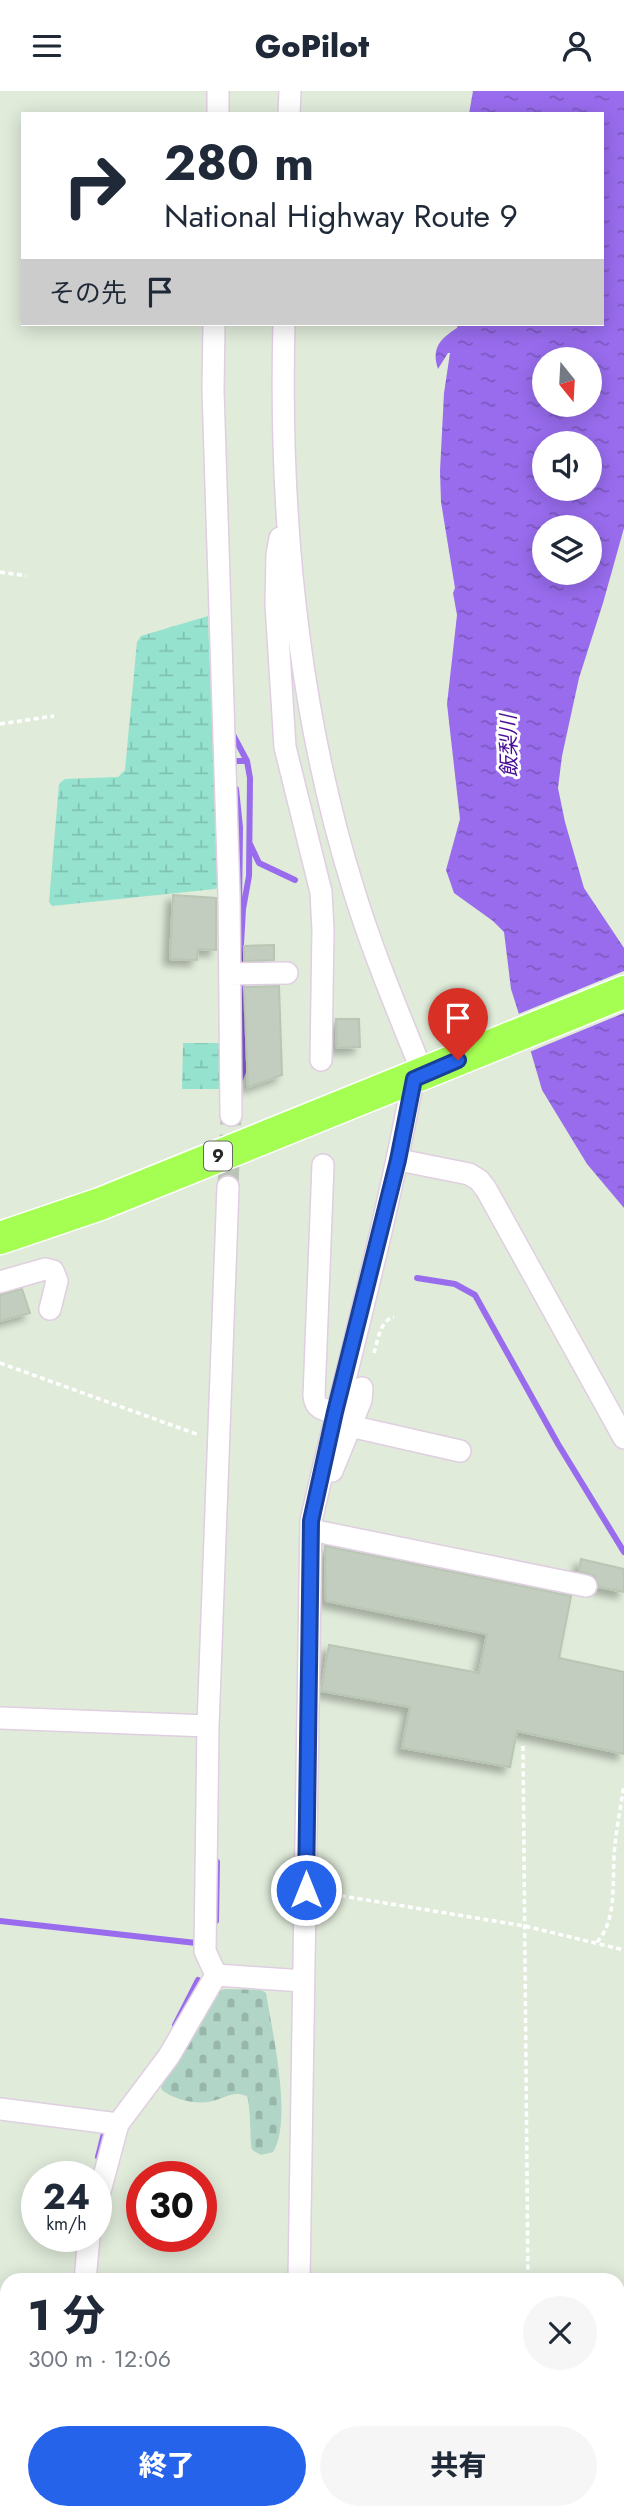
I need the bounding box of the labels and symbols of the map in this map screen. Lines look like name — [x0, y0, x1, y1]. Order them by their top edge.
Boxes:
north arrow — [532, 347, 602, 417]
water label: 飯梨川 — [493, 712, 525, 778]
pin — [428, 988, 488, 1060]
road number: 9 — [204, 1141, 232, 1171]
position arrow — [269, 1853, 343, 1927]
speed limit sign: 30 — [126, 2161, 217, 2252]

